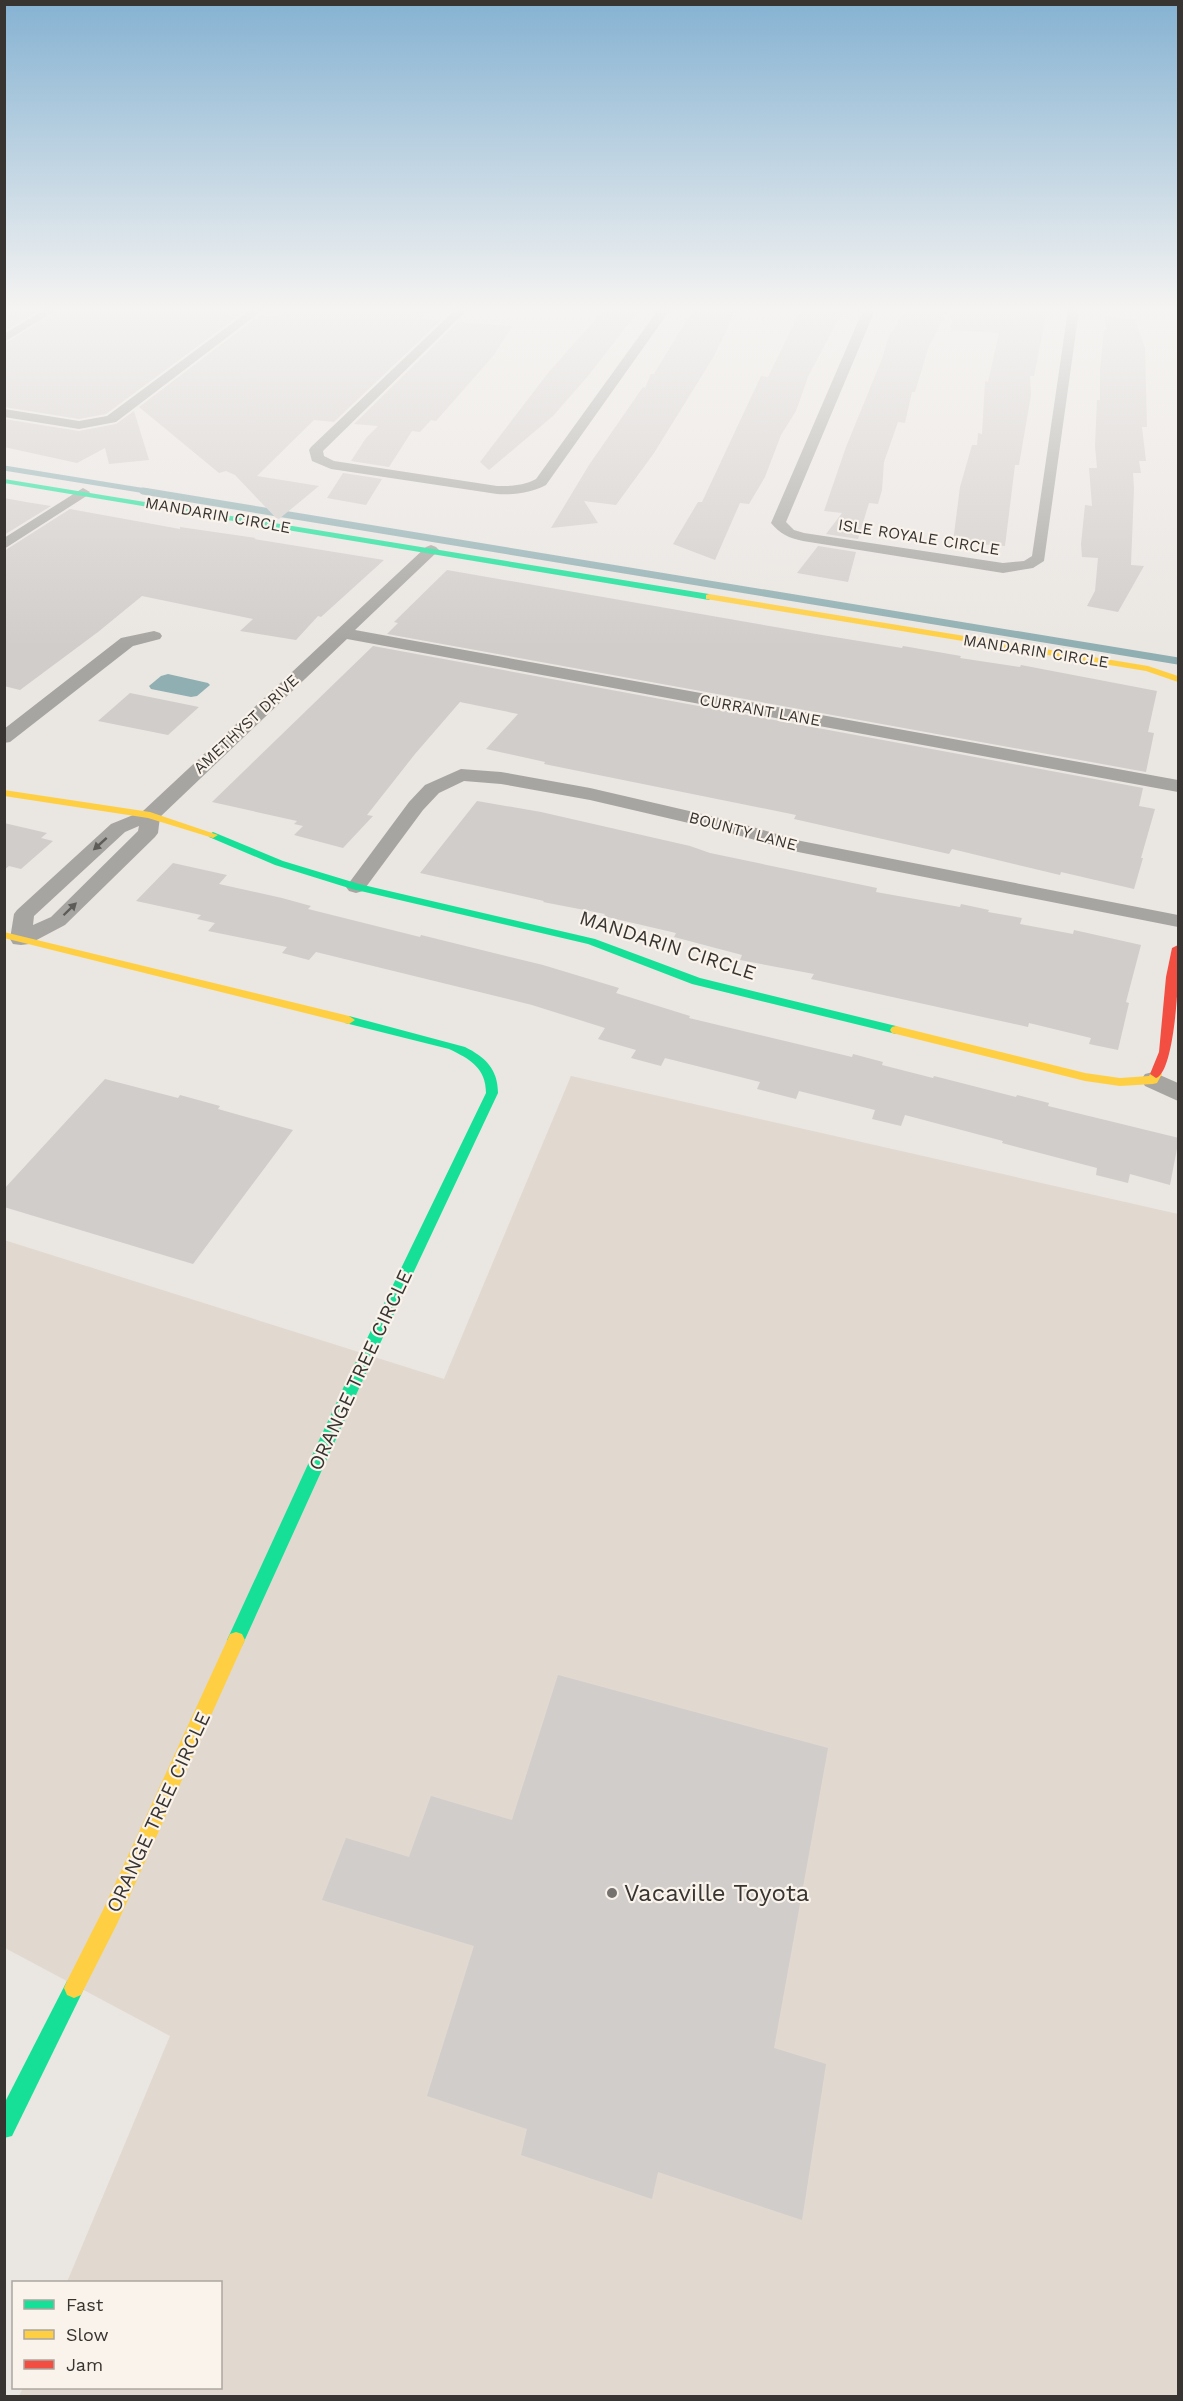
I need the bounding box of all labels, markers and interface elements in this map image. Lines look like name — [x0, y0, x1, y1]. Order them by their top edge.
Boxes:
street label: MANDARIN CIRCLE — [144, 493, 292, 537]
street label: ISLE ROYALE CIRCLE — [837, 515, 1001, 559]
street label: MANDARIN CIRCLE — [962, 630, 1110, 672]
street label: AMETHYST DRIVE — [190, 670, 302, 778]
street label: CURRANT LANE — [698, 690, 822, 730]
street label: BOUNTY LANE — [687, 807, 799, 855]
one-way arrow — [93, 837, 108, 850]
one-way arrow — [63, 903, 77, 917]
street label: MANDARIN CIRCLE — [577, 905, 759, 985]
street label: ORANGE TREE CIRCLE — [303, 1266, 417, 1474]
street label: ORANGE TREE CIRCLE — [101, 1708, 215, 1916]
place label: Vacaville Toyota — [624, 1879, 809, 1907]
marker: Vacaville Toyota — [605, 1886, 619, 1900]
legend — [12, 2281, 222, 2389]
text: Fast — [66, 2294, 104, 2315]
text: Slow — [66, 2324, 109, 2345]
text: Jam — [66, 2354, 103, 2375]

